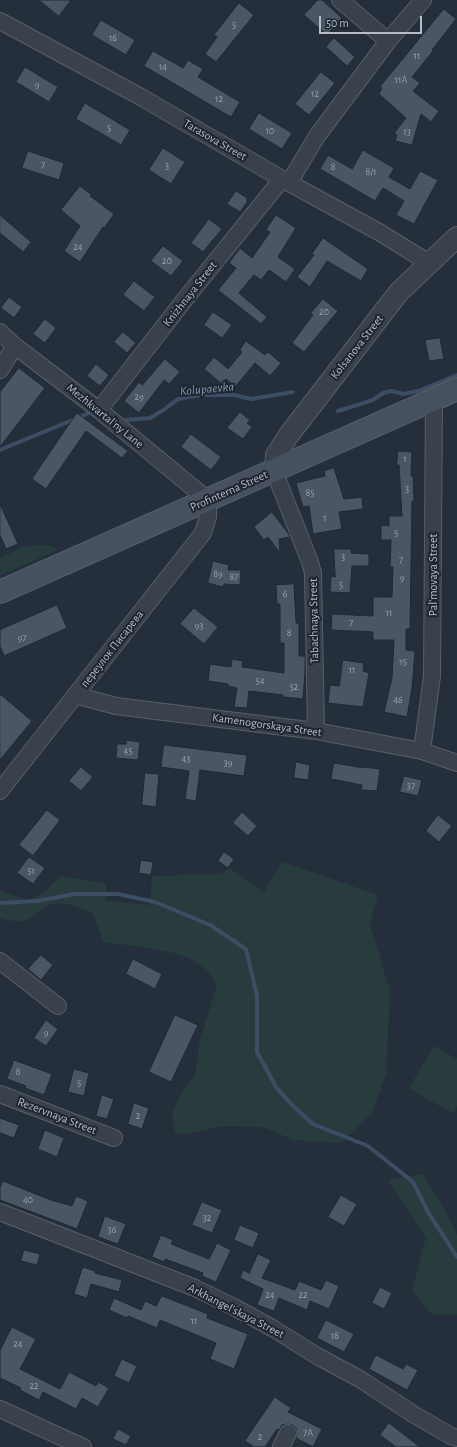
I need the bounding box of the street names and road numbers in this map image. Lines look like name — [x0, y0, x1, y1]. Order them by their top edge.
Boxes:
street label: Tarasova Street — [181, 116, 249, 164]
street label: Knizhnaya Street — [160, 258, 220, 330]
street label: Kolsanova Street — [327, 312, 387, 382]
street label: Mezhkvartal'ny Lane — [64, 381, 146, 451]
street label: Profinterna Street — [188, 467, 270, 515]
street label: Pal'movaya Street — [426, 534, 440, 616]
street label: Tabachnaya Street — [306, 578, 322, 664]
street label: переулок Писарева — [77, 608, 147, 690]
street label: Kamenogorskaya Street — [211, 710, 323, 740]
street label: Rezervnaya Street — [15, 1094, 99, 1138]
street label: Arkhangel'skaya Street — [185, 1280, 287, 1342]

